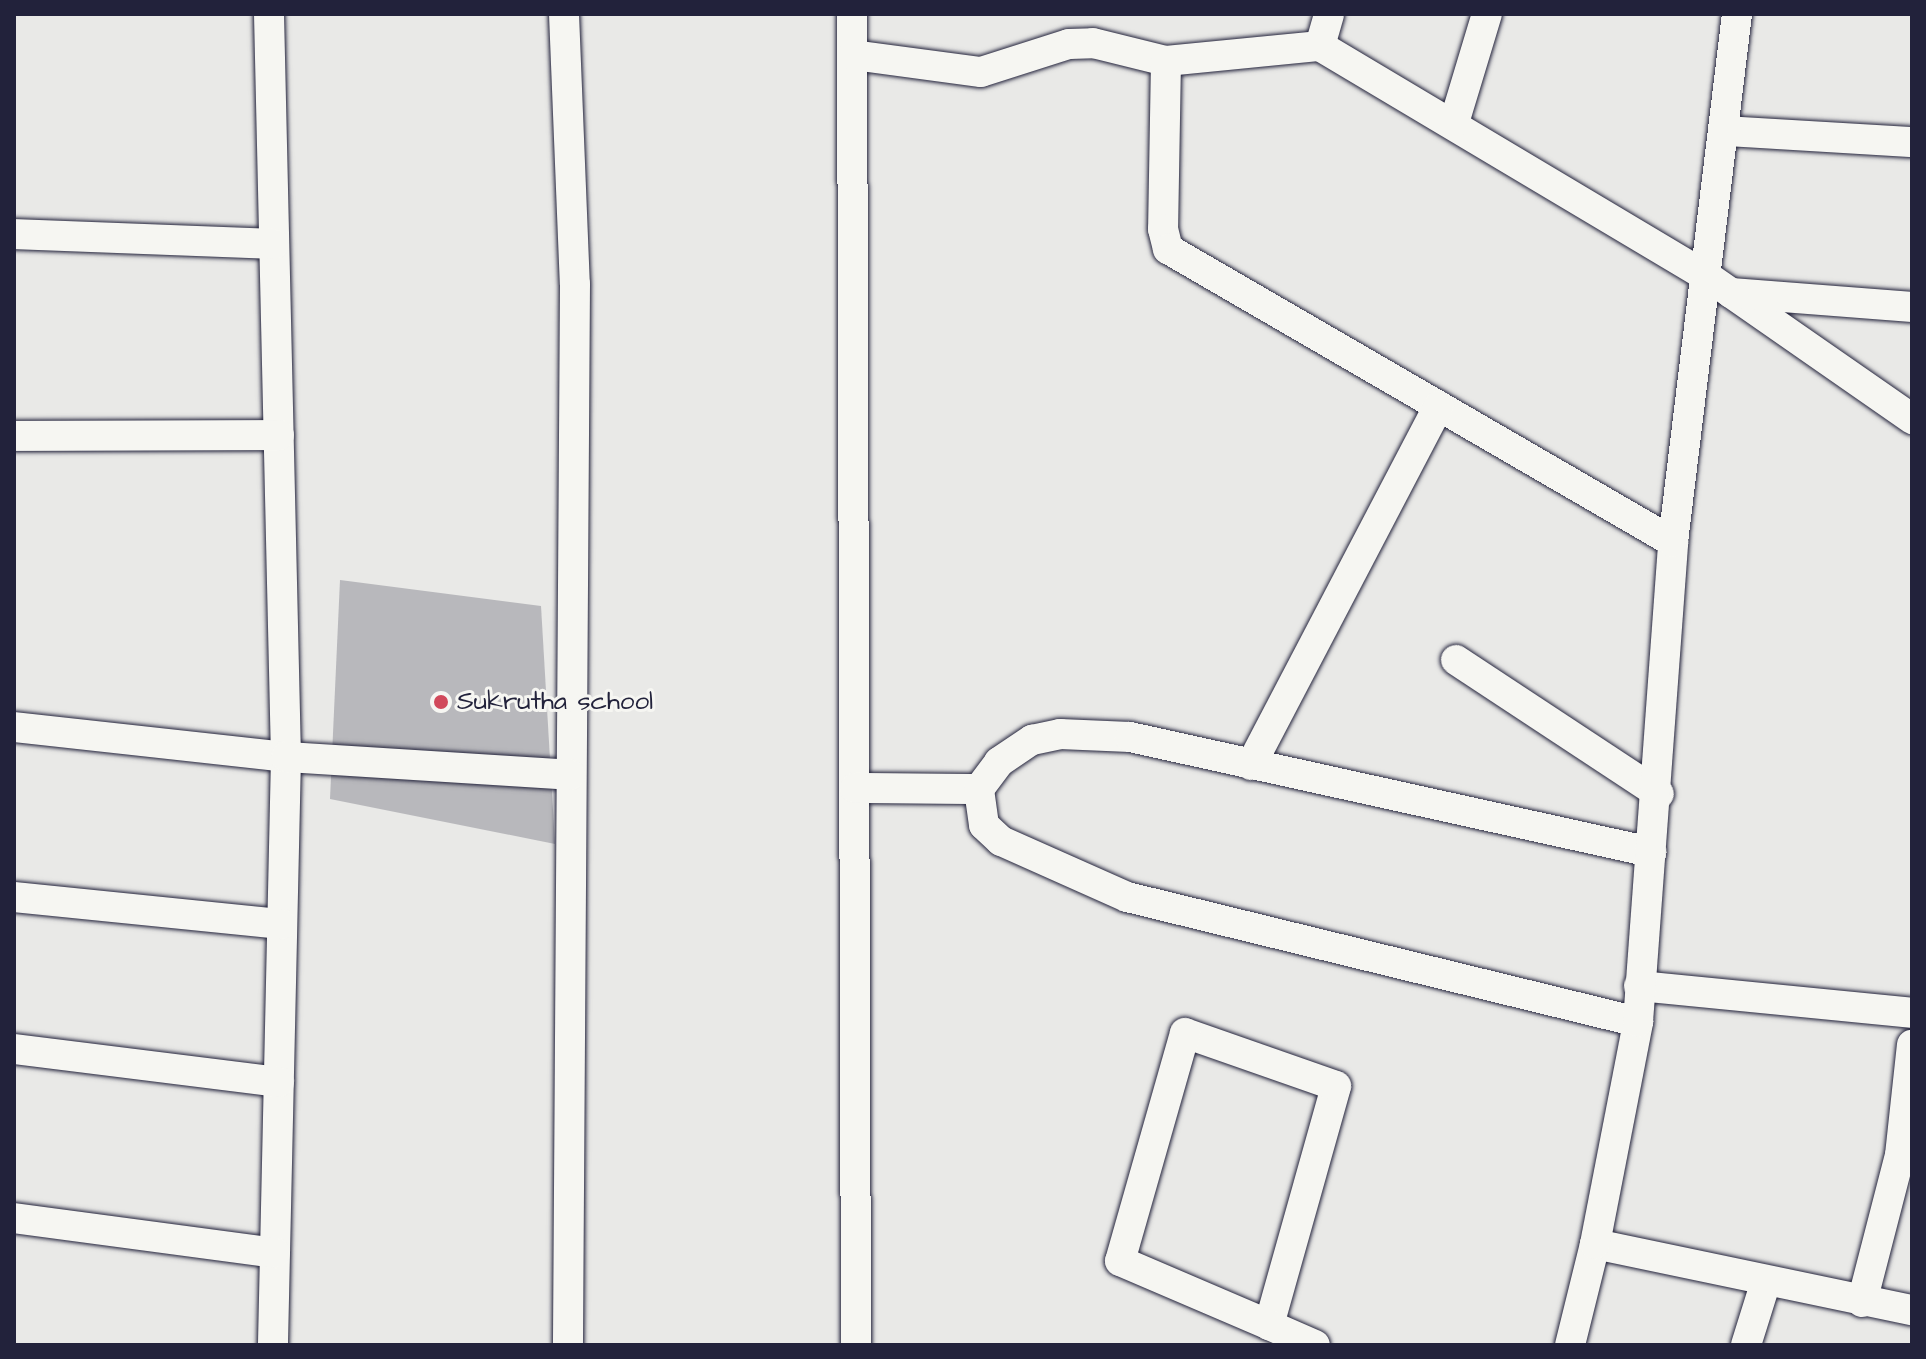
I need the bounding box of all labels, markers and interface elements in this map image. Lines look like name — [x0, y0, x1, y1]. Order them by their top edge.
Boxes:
place label: Sukrutha school — [457, 686, 653, 718]
marker: Sukrutha school — [432, 693, 450, 711]

